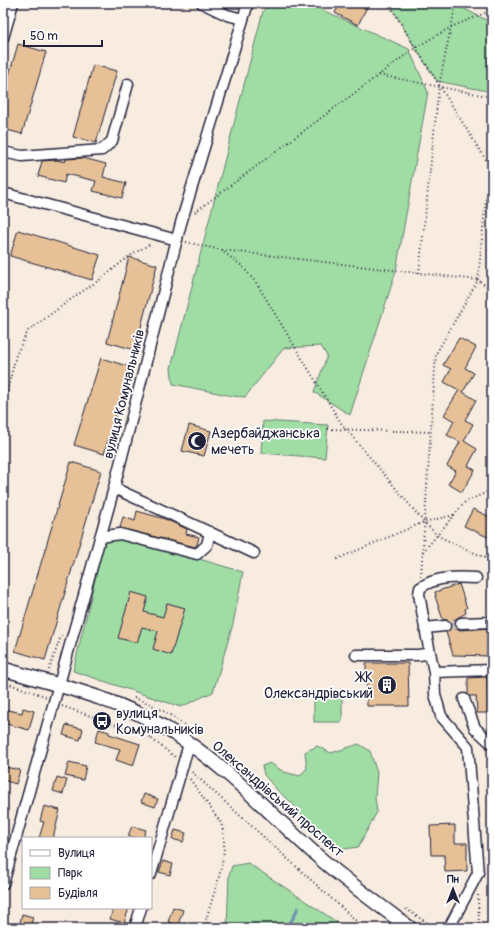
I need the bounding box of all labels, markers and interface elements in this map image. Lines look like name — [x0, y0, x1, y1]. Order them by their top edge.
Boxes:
scale bar — [24, 22, 102, 48]
text: 50 m — [30, 29, 58, 44]
street label: вулиця Комунальників — [100, 327, 148, 460]
place label: Азербайджанська мечеть — [211, 425, 320, 458]
mosque icon: Азербайджанська мечеть — [186, 430, 208, 452]
place label: ЖК Олександрівський — [264, 669, 373, 702]
building icon: ЖК Олександрівський — [376, 674, 398, 696]
place label: вулиця Комунальників — [116, 705, 204, 738]
bus stop icon: вулиця Комунальників — [91, 710, 113, 732]
street label: Олександрівський проспект — [209, 737, 347, 861]
legend — [22, 837, 152, 909]
text: Вулиця — [58, 846, 95, 861]
text: Парк — [58, 866, 83, 881]
north arrow — [433, 869, 473, 909]
text: Пн — [447, 873, 460, 886]
text: Будівля — [58, 886, 98, 901]

